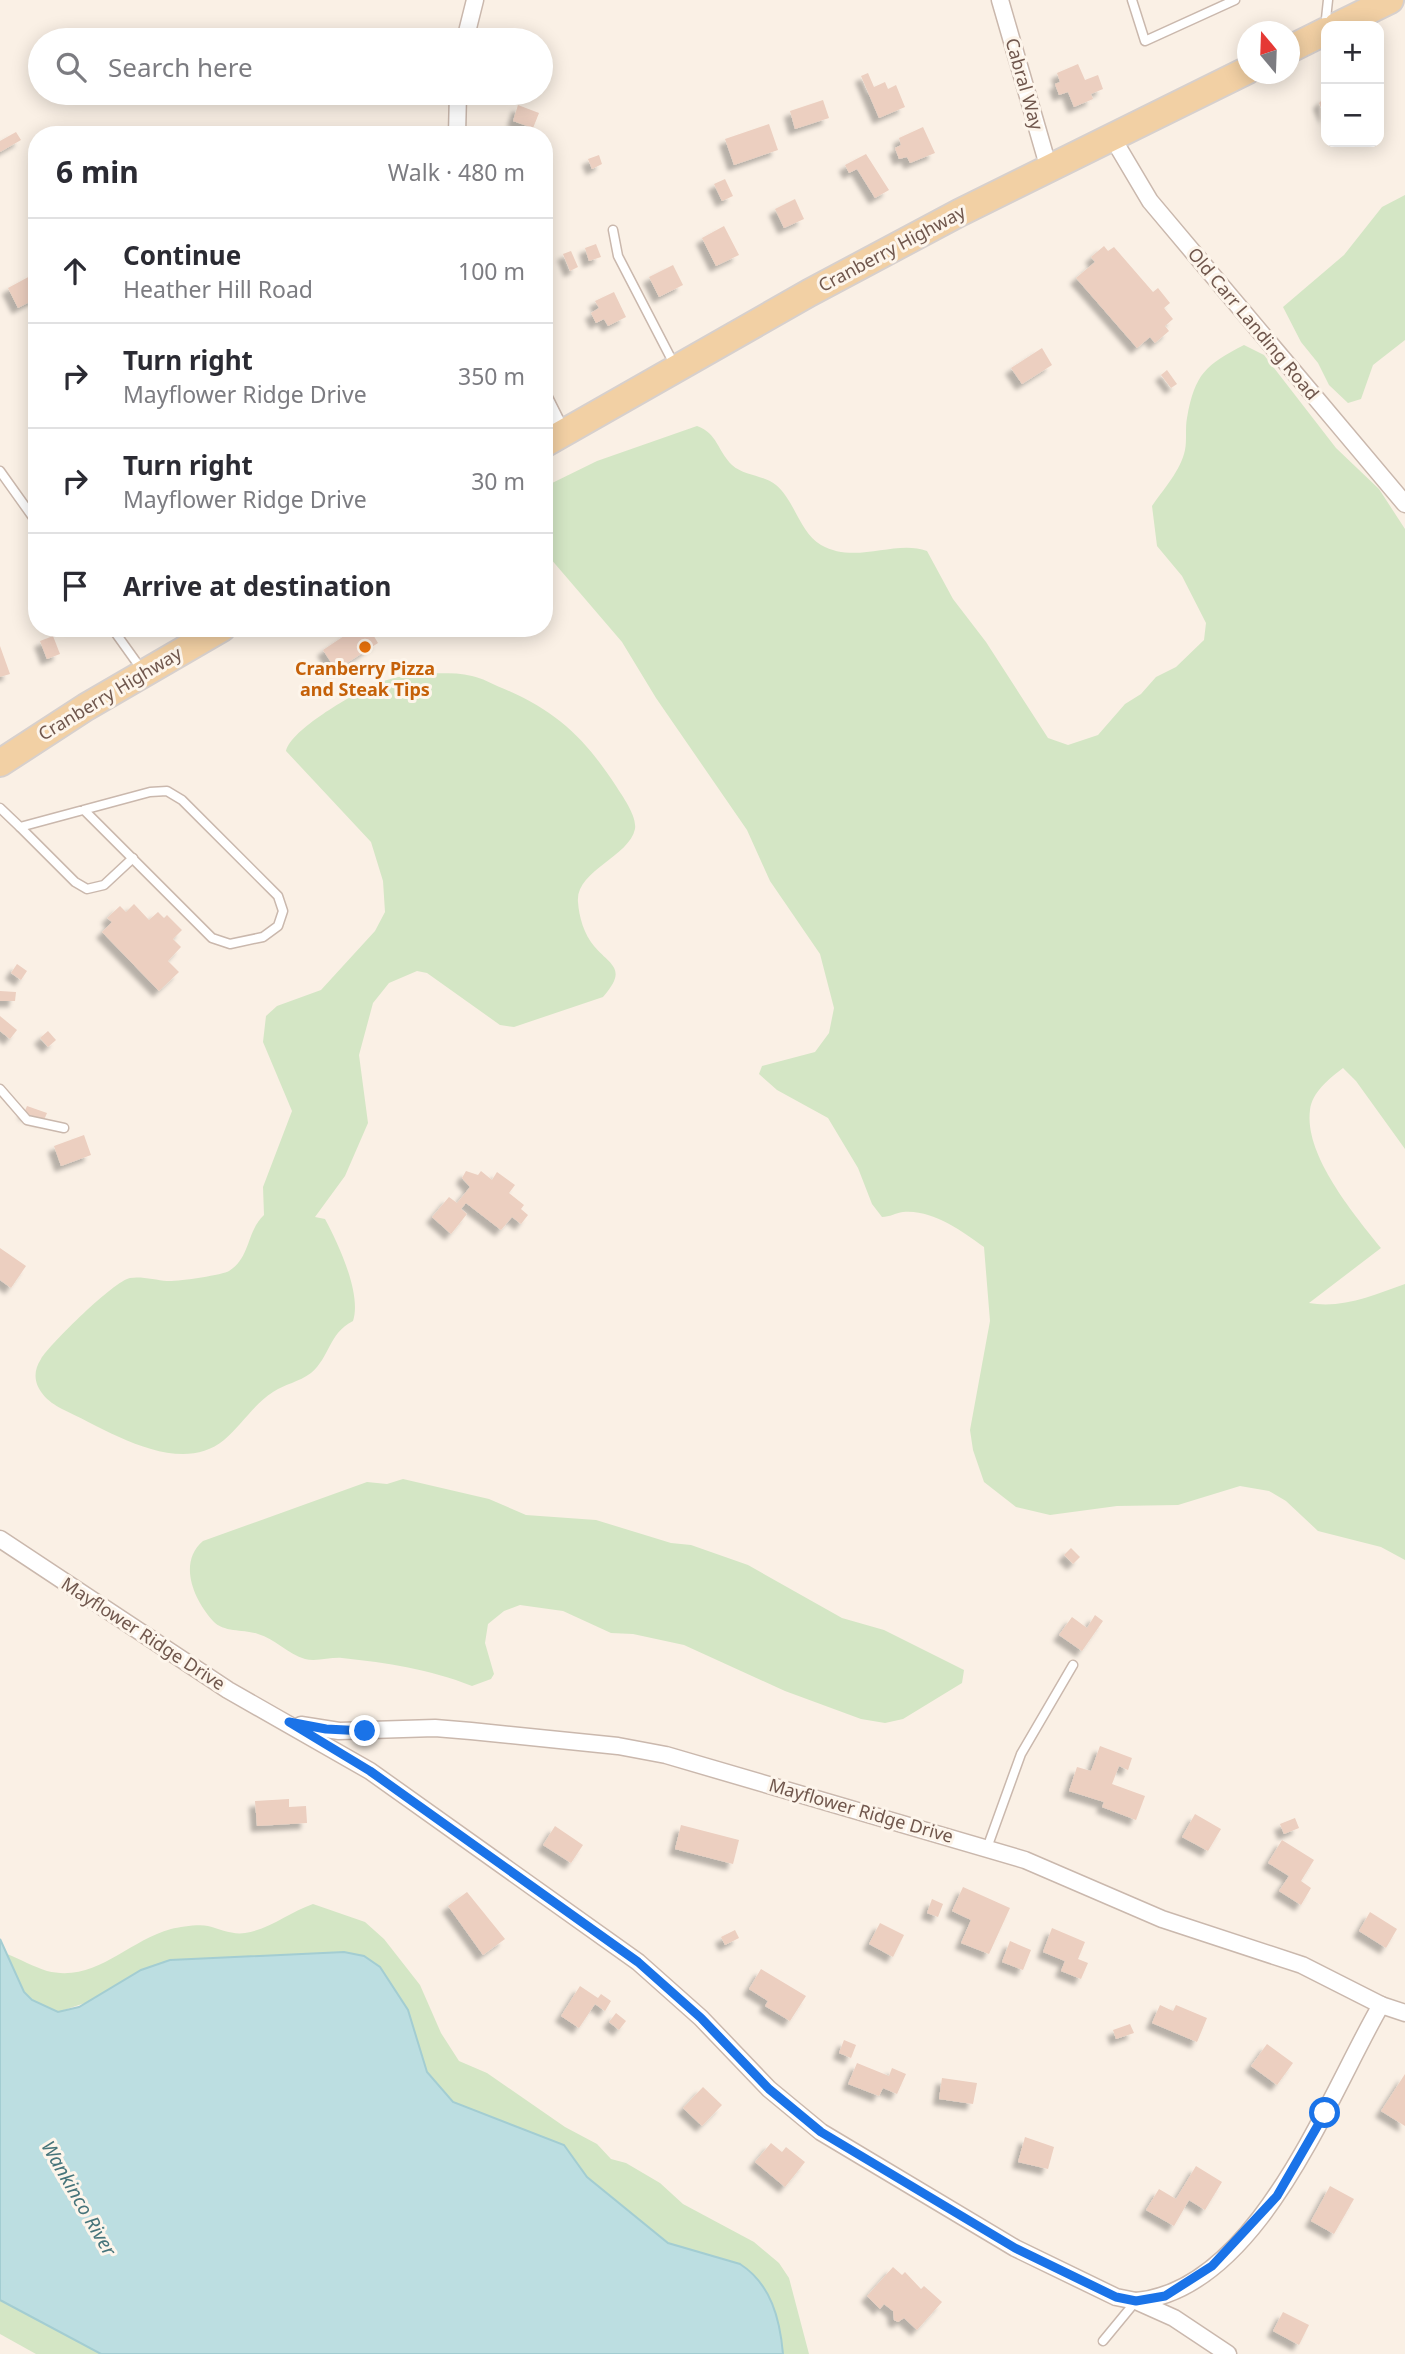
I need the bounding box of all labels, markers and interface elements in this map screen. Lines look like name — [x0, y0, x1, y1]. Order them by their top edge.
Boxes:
north arrow — [1237, 21, 1300, 84]
map controls — [1321, 21, 1384, 147]
button: + — [1321, 21, 1384, 84]
search box — [28, 28, 553, 105]
street label: Cabral Way — [1000, 35, 1050, 133]
icon: search — [52, 48, 90, 86]
text: Search here — [108, 49, 253, 85]
button: − — [1321, 84, 1384, 147]
text: 6 min — [56, 151, 139, 192]
text: Walk · 480 m — [388, 156, 525, 188]
street label: Cranberry Highway — [814, 199, 970, 297]
text: Continue — [123, 237, 241, 273]
street label: Old Carr Landing Road — [1183, 242, 1325, 405]
icon: ahead — [56, 252, 94, 290]
text: 100 m — [458, 255, 525, 287]
text: Heather Hill Road — [123, 273, 313, 305]
text: Turn right — [123, 342, 253, 378]
icon: right — [56, 357, 94, 395]
text: 350 m — [458, 360, 525, 392]
text: Mayflower Ridge Drive — [123, 378, 367, 410]
text: Turn right — [123, 447, 253, 483]
icon: right — [56, 462, 94, 500]
text: 30 m — [471, 465, 525, 497]
text: Mayflower Ridge Drive — [123, 483, 367, 515]
icon: arrive — [56, 567, 94, 605]
text: Arrive at destination — [123, 568, 392, 604]
marker: Cranberry Pizza and Steak Tips — [357, 639, 373, 655]
street label: Cranberry Highway — [33, 640, 186, 745]
place label: Cranberry Pizza and Steak Tips — [295, 656, 435, 701]
street label: Mayflower Ridge Drive — [57, 1571, 230, 1695]
route end — [349, 1715, 380, 1746]
street label: Mayflower Ridge Drive — [766, 1772, 956, 1848]
route start — [1309, 2097, 1340, 2128]
water label: Wankinco River — [36, 2136, 123, 2262]

